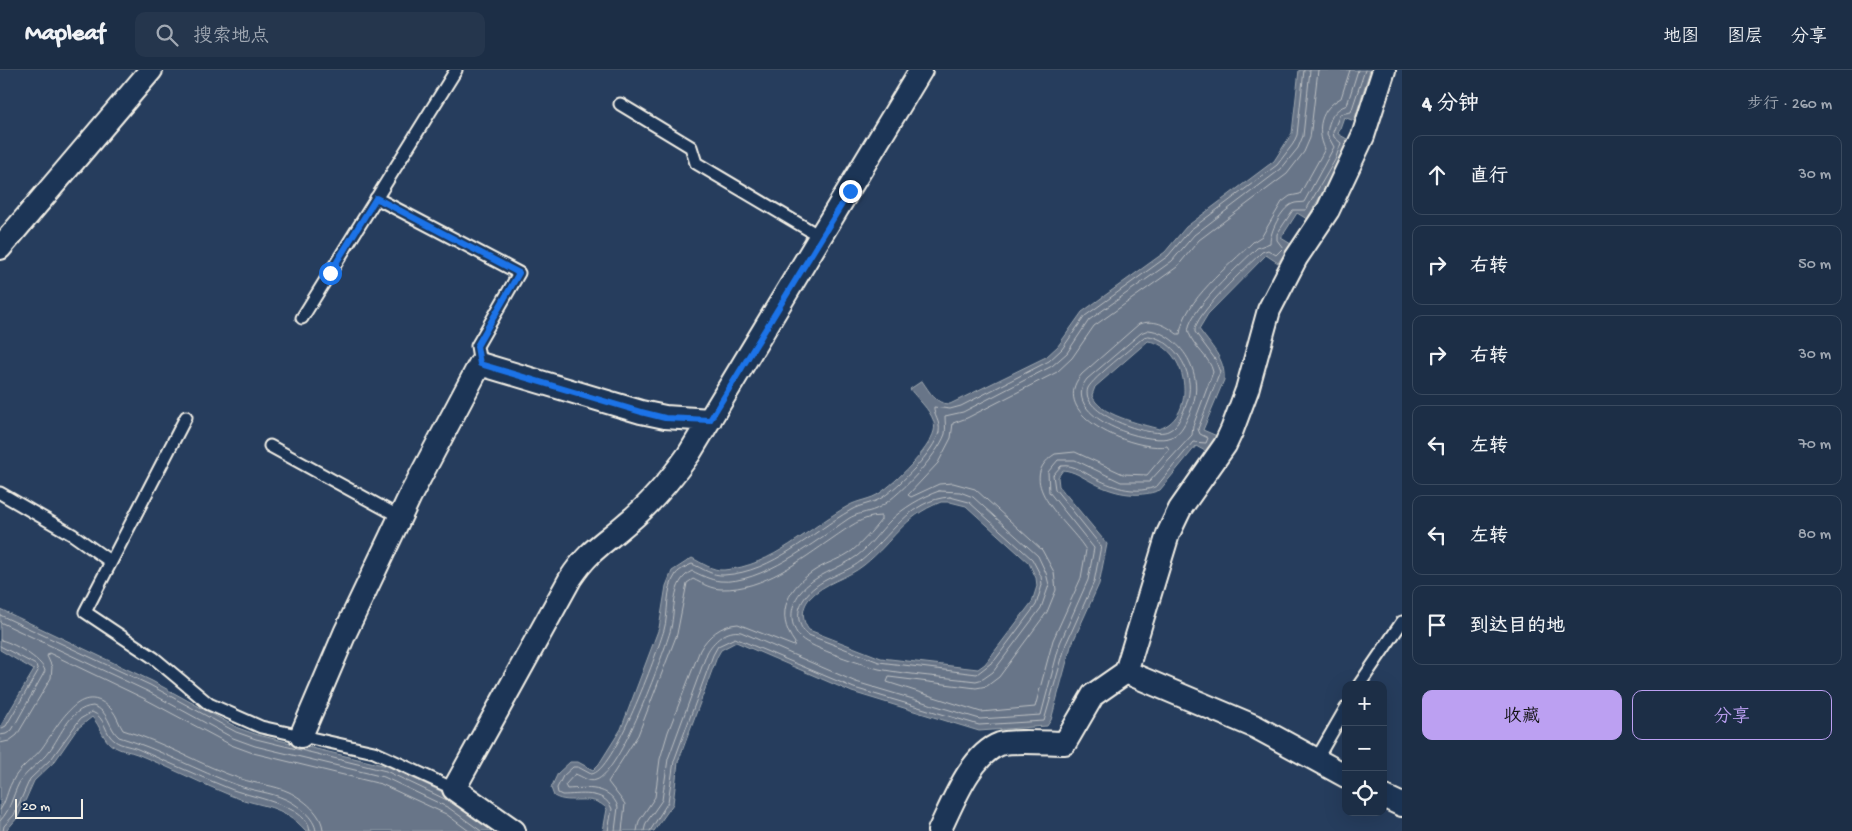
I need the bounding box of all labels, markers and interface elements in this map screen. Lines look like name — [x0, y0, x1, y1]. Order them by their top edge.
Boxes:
search box — [135, 12, 485, 57]
text: Mapleaf — [25, 20, 105, 49]
icon: search — [153, 21, 181, 49]
text: 搜索地点 — [193, 26, 269, 49]
text: 地图 — [1663, 27, 1699, 48]
text: 图层 — [1727, 27, 1763, 48]
text: 分享 — [1791, 27, 1827, 48]
text: 4 分钟 — [1422, 93, 1479, 118]
text: 步行 · 260 m — [1747, 96, 1832, 115]
icon: ahead — [1423, 161, 1451, 189]
text: 直行 — [1470, 166, 1508, 189]
text: 30 m — [1798, 166, 1831, 185]
route end — [839, 180, 862, 203]
icon: right — [1423, 251, 1451, 279]
text: 右转 — [1470, 256, 1508, 279]
text: 50 m — [1798, 256, 1831, 275]
route start — [319, 262, 342, 285]
icon: right — [1423, 341, 1451, 369]
text: 右转 — [1470, 346, 1508, 369]
text: 30 m — [1798, 346, 1831, 365]
icon: left — [1423, 431, 1451, 459]
text: 左转 — [1470, 436, 1508, 459]
text: 70 m — [1798, 436, 1831, 455]
icon: left — [1423, 521, 1451, 549]
text: 左转 — [1470, 526, 1508, 549]
text: 80 m — [1798, 526, 1831, 545]
icon: arrive — [1423, 611, 1451, 639]
text: 到达目的地 — [1470, 616, 1565, 639]
map controls — [1342, 681, 1387, 816]
button: + — [1342, 681, 1387, 726]
button: 收藏 — [1422, 690, 1622, 740]
button: 分享 — [1632, 690, 1832, 740]
button: − — [1342, 726, 1387, 771]
button: locate — [1342, 771, 1387, 816]
scale bar — [15, 796, 82, 819]
text: 20 m — [22, 799, 50, 816]

